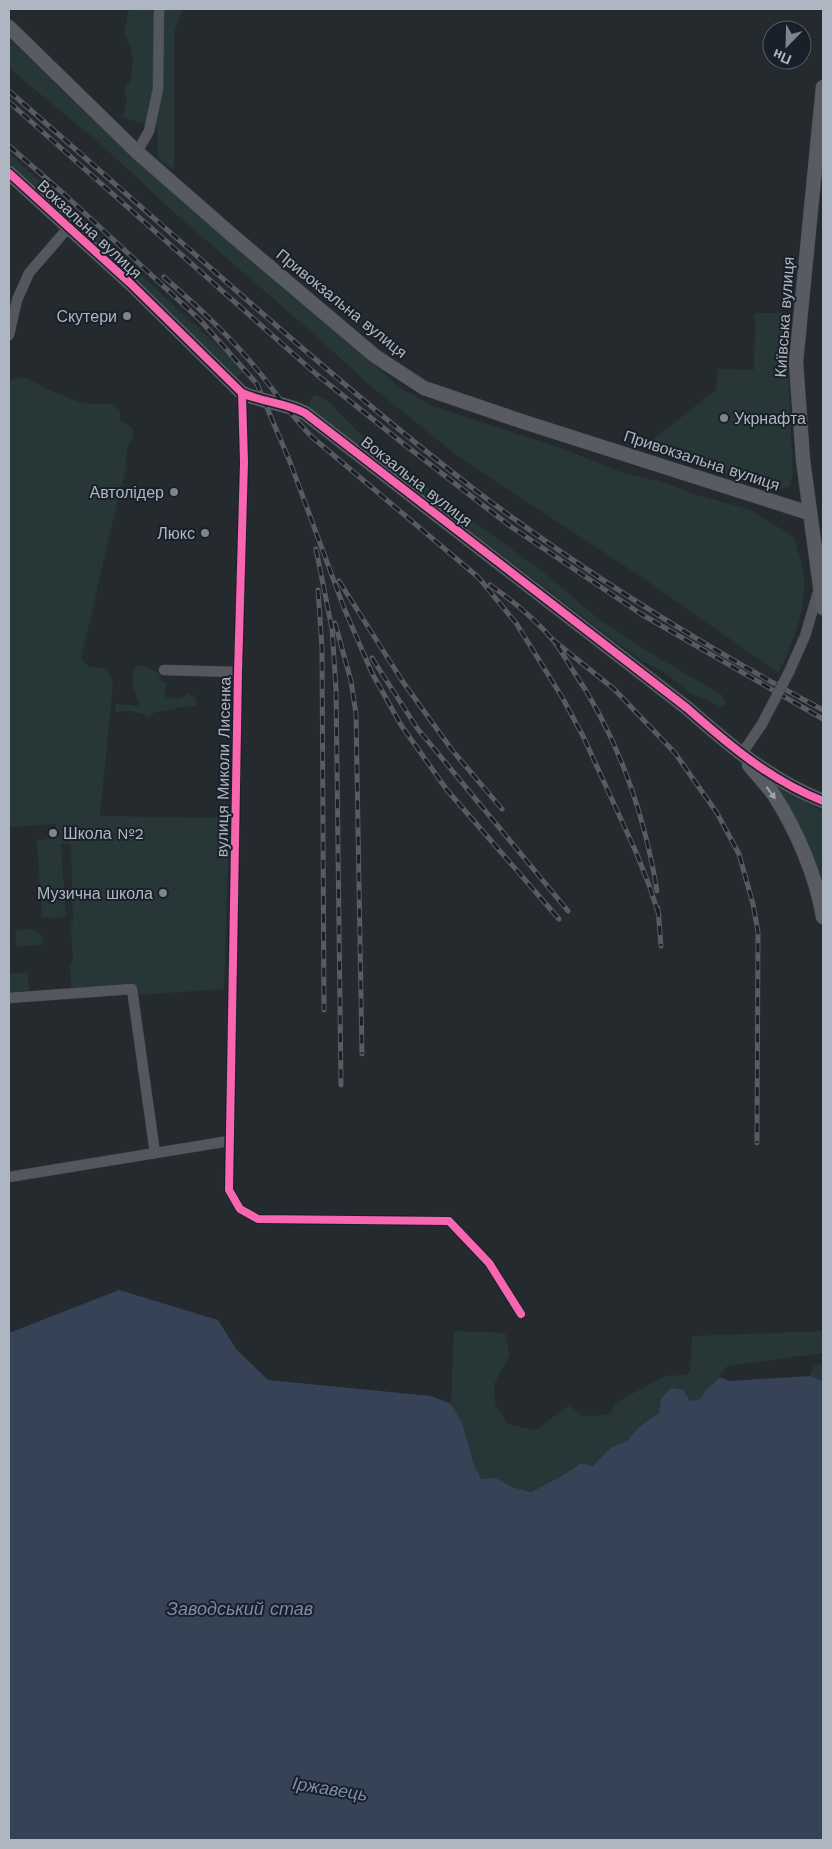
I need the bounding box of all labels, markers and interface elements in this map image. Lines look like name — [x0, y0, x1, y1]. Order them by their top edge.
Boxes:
north arrow — [762, 20, 812, 70]
text: Пн — [770, 46, 794, 68]
street label: Вокзальна вулиця — [34, 176, 146, 283]
street label: Привокзальна вулиця — [272, 245, 411, 362]
street label: Київська вулиця — [771, 256, 798, 378]
place label: Скутери — [56, 307, 117, 326]
marker: Скутери — [121, 310, 133, 322]
place label: Укрнафта — [734, 409, 806, 428]
marker: Укрнафта — [718, 412, 730, 424]
street label: Привокзальна вулиця — [622, 426, 782, 495]
street label: Вокзальна вулиця — [357, 432, 476, 531]
place label: Автолідер — [89, 483, 164, 502]
marker: Автолідер — [168, 486, 180, 498]
place label: Люкс — [157, 524, 195, 543]
marker: Люкс — [199, 527, 211, 539]
street label: вулиця Миколи Лисенка — [212, 677, 235, 857]
one-way arrow — [766, 786, 776, 800]
place label: Школа №2 — [63, 824, 144, 843]
marker: Школа №2 — [47, 827, 59, 839]
place label: Музична школа — [37, 884, 153, 903]
marker: Музична школа — [157, 887, 169, 899]
water label: Заводський став — [167, 1598, 313, 1619]
water label: Іржавець — [291, 1772, 369, 1805]

